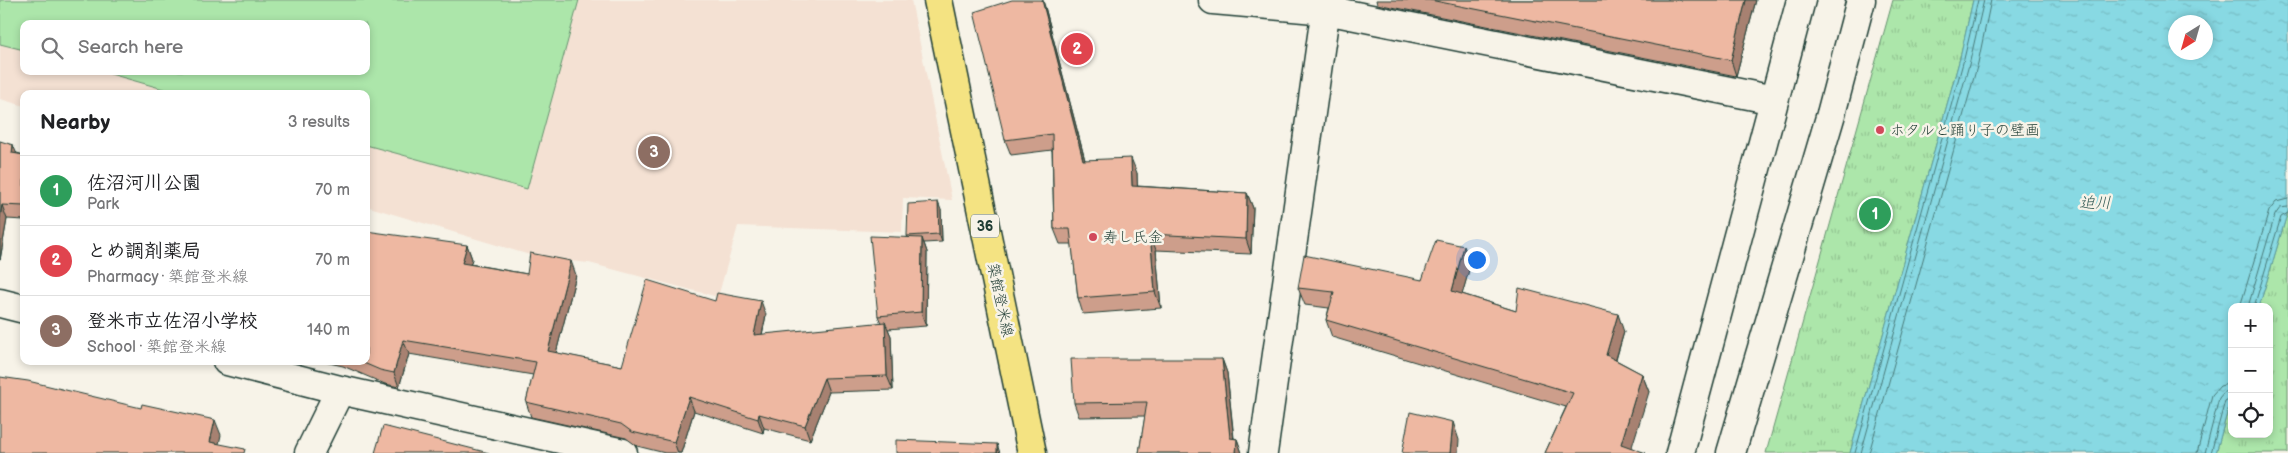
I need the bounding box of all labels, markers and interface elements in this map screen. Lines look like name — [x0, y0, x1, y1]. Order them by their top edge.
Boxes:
north arrow — [2168, 15, 2213, 60]
search box — [20, 20, 370, 75]
pin: 2 — [1061, 30, 1093, 68]
icon: search — [38, 34, 66, 62]
text: Search here — [78, 36, 183, 59]
text: Nearby — [40, 110, 110, 135]
text: 3 results — [288, 113, 350, 132]
place label: ホタルと踊り子の壁画 — [1890, 121, 2040, 140]
marker: ホタルと踊り子の壁画 — [1874, 124, 1886, 136]
pin: 3 — [638, 133, 670, 171]
text: 佐沼河川公園 — [87, 172, 201, 195]
text: 1 — [53, 181, 59, 200]
text: 70 m — [315, 181, 350, 200]
water label: 迫川 — [2079, 194, 2111, 213]
text: Park — [87, 195, 119, 214]
pin: 1 — [1859, 195, 1891, 233]
road number: 36 — [971, 215, 999, 238]
place label: 寿し氏金 — [1103, 228, 1163, 247]
marker: 寿し氏金 — [1087, 231, 1099, 243]
text: とめ調剤薬局 — [87, 240, 201, 263]
your location — [1464, 247, 1490, 273]
text: 2 — [51, 251, 61, 270]
text: 70 m — [315, 251, 350, 270]
street label: 築館登米線 — [983, 261, 1017, 339]
text: Pharmacy · 築館登米線 — [87, 268, 248, 287]
map controls — [2228, 303, 2273, 438]
button: + — [2228, 303, 2273, 348]
text: 登米市立佐沼小学校 — [87, 310, 258, 333]
text: 3 — [51, 321, 61, 340]
text: 140 m — [307, 321, 350, 340]
text: School · 築館登米線 — [87, 338, 226, 357]
button: − — [2228, 348, 2273, 393]
button: locate — [2228, 393, 2273, 438]

